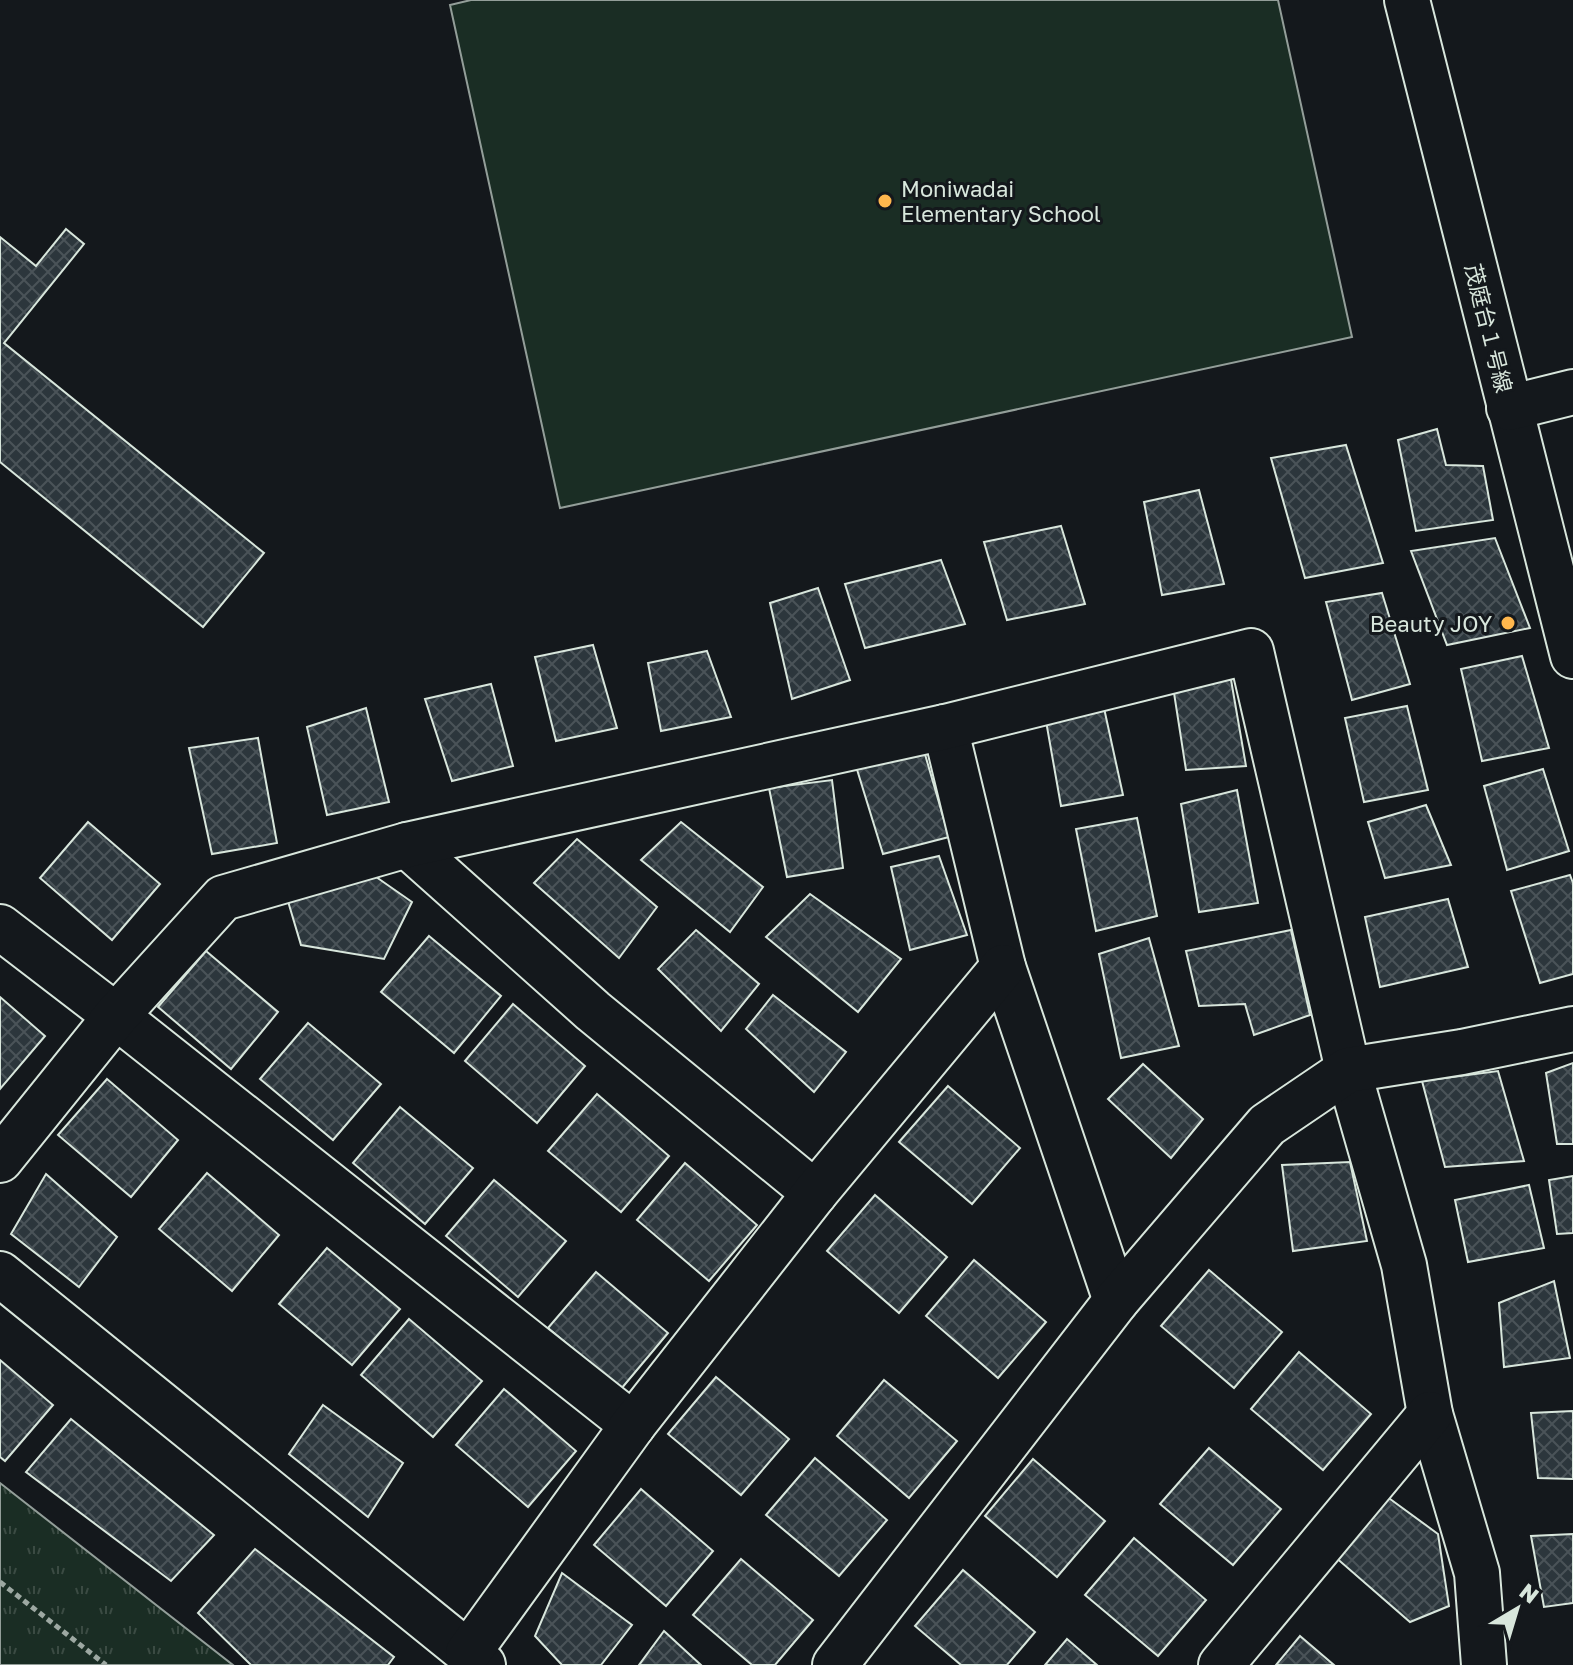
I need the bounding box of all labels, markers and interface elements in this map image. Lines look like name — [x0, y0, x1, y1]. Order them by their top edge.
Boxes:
place label: Moniwadai Elementary School — [901, 175, 1101, 227]
marker: Moniwadai Elementary School — [876, 192, 894, 210]
street label: 茂庭台１号線 — [1460, 261, 1518, 395]
place label: Beauty JOY — [1370, 610, 1492, 637]
marker: Beauty JOY — [1499, 614, 1517, 632]
north arrow — [1477, 1569, 1557, 1649]
text: N — [1515, 1577, 1545, 1609]

